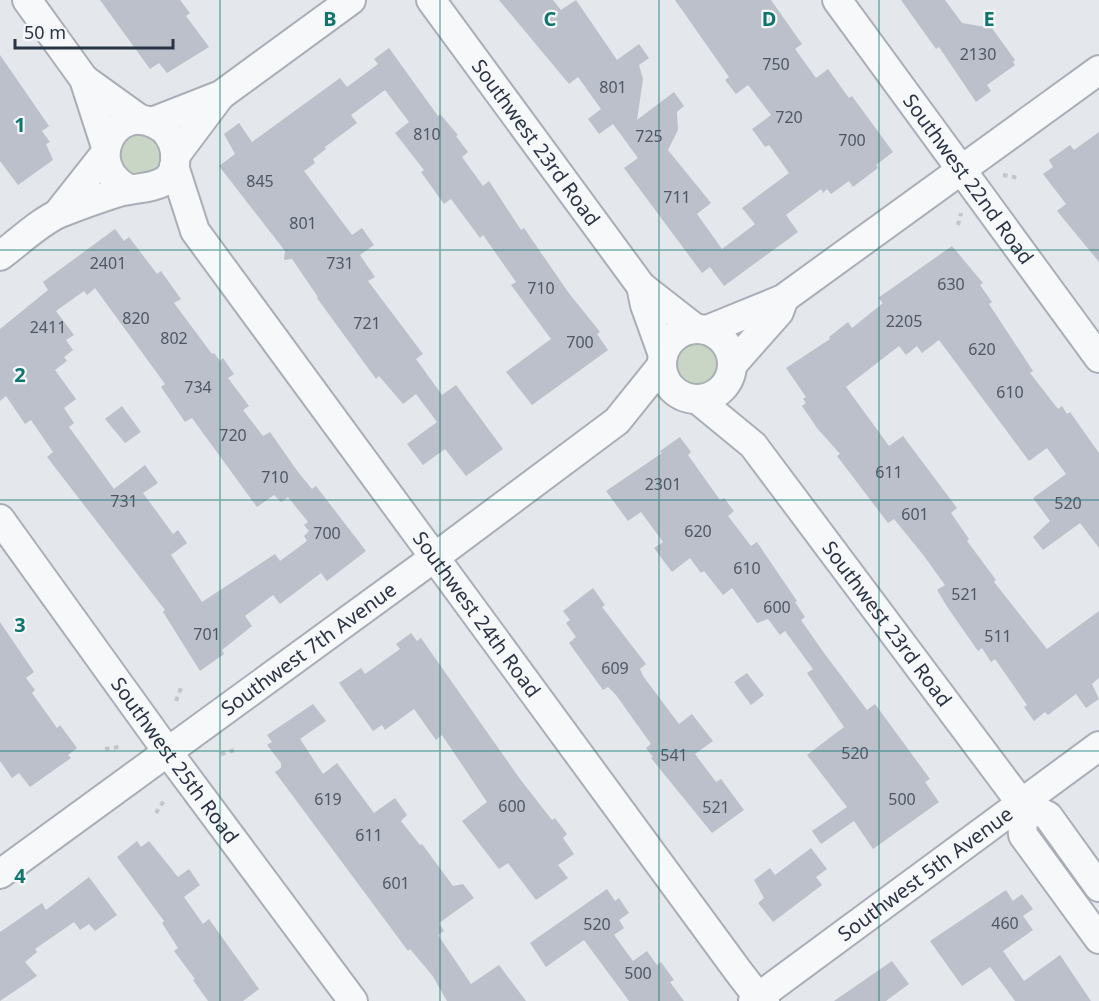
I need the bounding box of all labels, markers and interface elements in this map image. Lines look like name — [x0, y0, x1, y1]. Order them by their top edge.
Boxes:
text: B — [323, 5, 337, 32]
text: C — [544, 5, 557, 32]
text: D — [762, 5, 776, 32]
text: E — [983, 5, 995, 32]
scale bar — [15, 12, 172, 50]
text: 50 m — [24, 20, 66, 44]
house number: 2130 — [960, 43, 996, 65]
house number: 750 — [762, 53, 790, 75]
street label: Southwest 23rd Road — [466, 54, 606, 231]
house number: 801 — [599, 76, 627, 98]
street label: Southwest 22nd Road — [897, 88, 1040, 270]
house number: 720 — [775, 106, 803, 128]
text: 1 — [14, 111, 26, 138]
house number: 810 — [413, 123, 441, 145]
house number: 725 — [635, 125, 663, 147]
house number: 700 — [838, 129, 866, 151]
house number: 845 — [246, 170, 274, 192]
house number: 711 — [663, 186, 691, 208]
house number: 801 — [289, 212, 317, 234]
house number: 2401 — [90, 252, 126, 274]
house number: 731 — [326, 252, 354, 274]
house number: 630 — [937, 273, 965, 295]
house number: 710 — [527, 277, 555, 299]
house number: 820 — [122, 307, 150, 329]
house number: 2205 — [886, 310, 922, 332]
house number: 721 — [353, 312, 381, 334]
house number: 2411 — [30, 316, 66, 338]
house number: 802 — [160, 327, 188, 349]
house number: 700 — [566, 331, 594, 353]
house number: 620 — [968, 338, 996, 360]
text: 2 — [14, 361, 26, 388]
house number: 734 — [184, 376, 212, 398]
house number: 610 — [996, 381, 1024, 403]
house number: 720 — [219, 424, 247, 446]
house number: 611 — [875, 461, 903, 483]
house number: 710 — [261, 466, 289, 488]
house number: 2301 — [645, 473, 681, 495]
house number: 731 — [110, 490, 138, 512]
house number: 520 — [1054, 492, 1082, 514]
house number: 601 — [901, 503, 929, 525]
house number: 620 — [684, 520, 712, 542]
house number: 700 — [313, 522, 341, 544]
street label: Southwest 24th Road — [407, 526, 547, 703]
street label: Southwest 23rd Road — [816, 535, 958, 712]
house number: 610 — [733, 557, 761, 579]
street label: Southwest 7th Avenue — [215, 576, 402, 722]
house number: 521 — [951, 583, 979, 605]
house number: 600 — [763, 596, 791, 618]
text: 3 — [14, 611, 26, 638]
house number: 701 — [193, 623, 221, 645]
house number: 511 — [984, 625, 1012, 647]
house number: 609 — [601, 657, 629, 679]
street label: Southwest 25th Road — [105, 672, 245, 849]
house number: 520 — [841, 742, 869, 764]
house number: 541 — [660, 744, 688, 766]
house number: 619 — [314, 788, 342, 810]
house number: 500 — [888, 788, 916, 810]
house number: 600 — [498, 795, 526, 817]
house number: 521 — [702, 796, 730, 818]
street label: Southwest 5th Avenue — [832, 800, 1018, 947]
house number: 611 — [355, 824, 383, 846]
text: 4 — [14, 862, 26, 889]
house number: 601 — [382, 872, 410, 894]
house number: 460 — [991, 912, 1019, 934]
house number: 520 — [583, 913, 611, 935]
house number: 500 — [624, 962, 652, 984]

